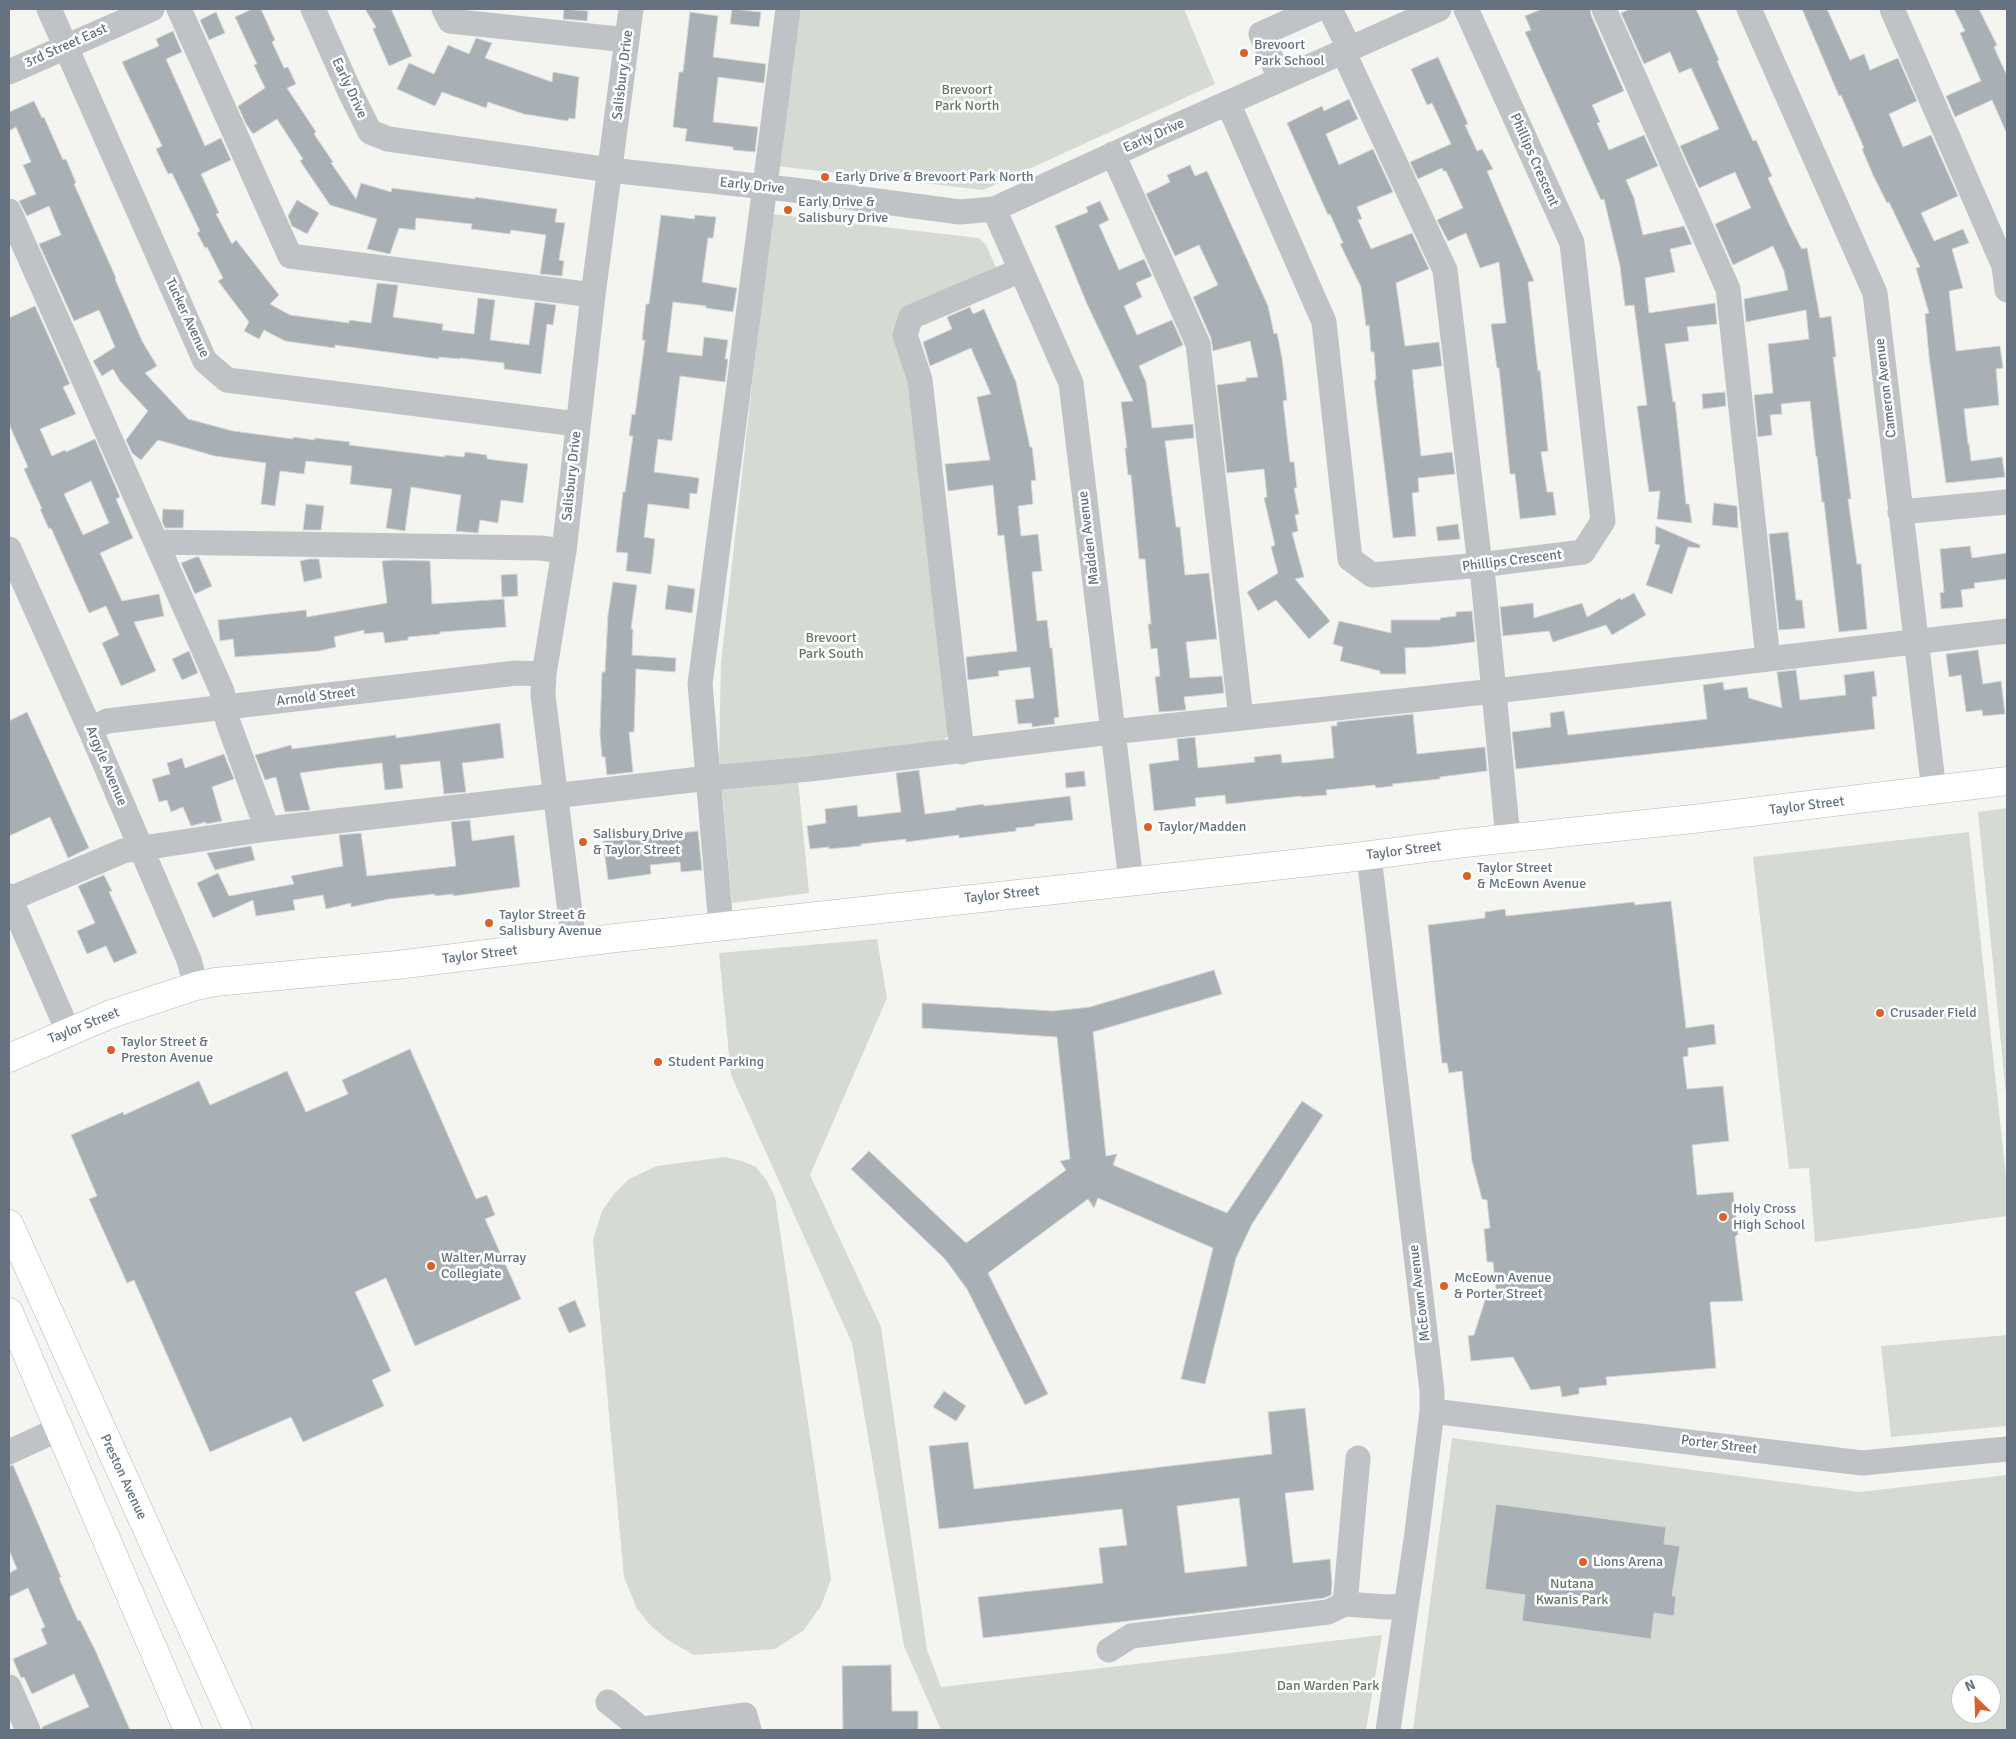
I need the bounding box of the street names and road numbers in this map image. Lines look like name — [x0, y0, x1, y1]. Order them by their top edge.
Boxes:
street label: 3rd Street East — [22, 20, 110, 72]
street label: Salisbury Drive — [609, 29, 637, 121]
street label: Early Drive — [328, 55, 370, 121]
street label: Phillips Crescent — [1506, 111, 1562, 209]
street label: Early Drive — [1121, 115, 1187, 157]
street label: Early Drive — [719, 174, 785, 198]
street label: Tucker Avenue — [161, 276, 213, 360]
street label: Cameron Avenue — [1872, 337, 1900, 439]
street label: Salisbury Drive — [559, 430, 585, 522]
street label: Madden Avenue — [1075, 490, 1103, 586]
street label: Phillips Crescent — [1461, 547, 1563, 575]
street label: Arnold Street — [275, 684, 357, 710]
street label: Argyle Avenue — [82, 723, 130, 809]
street label: Taylor Street — [1769, 793, 1845, 819]
street label: Taylor Street — [1366, 838, 1442, 864]
street label: Taylor Street — [964, 883, 1040, 907]
street label: Taylor Street — [442, 942, 518, 968]
street label: Taylor Street — [46, 1004, 122, 1048]
street label: McEown Avenue — [1406, 1244, 1434, 1342]
street label: Preston Avenue — [96, 1432, 150, 1522]
street label: Porter Street — [1680, 1432, 1758, 1458]

